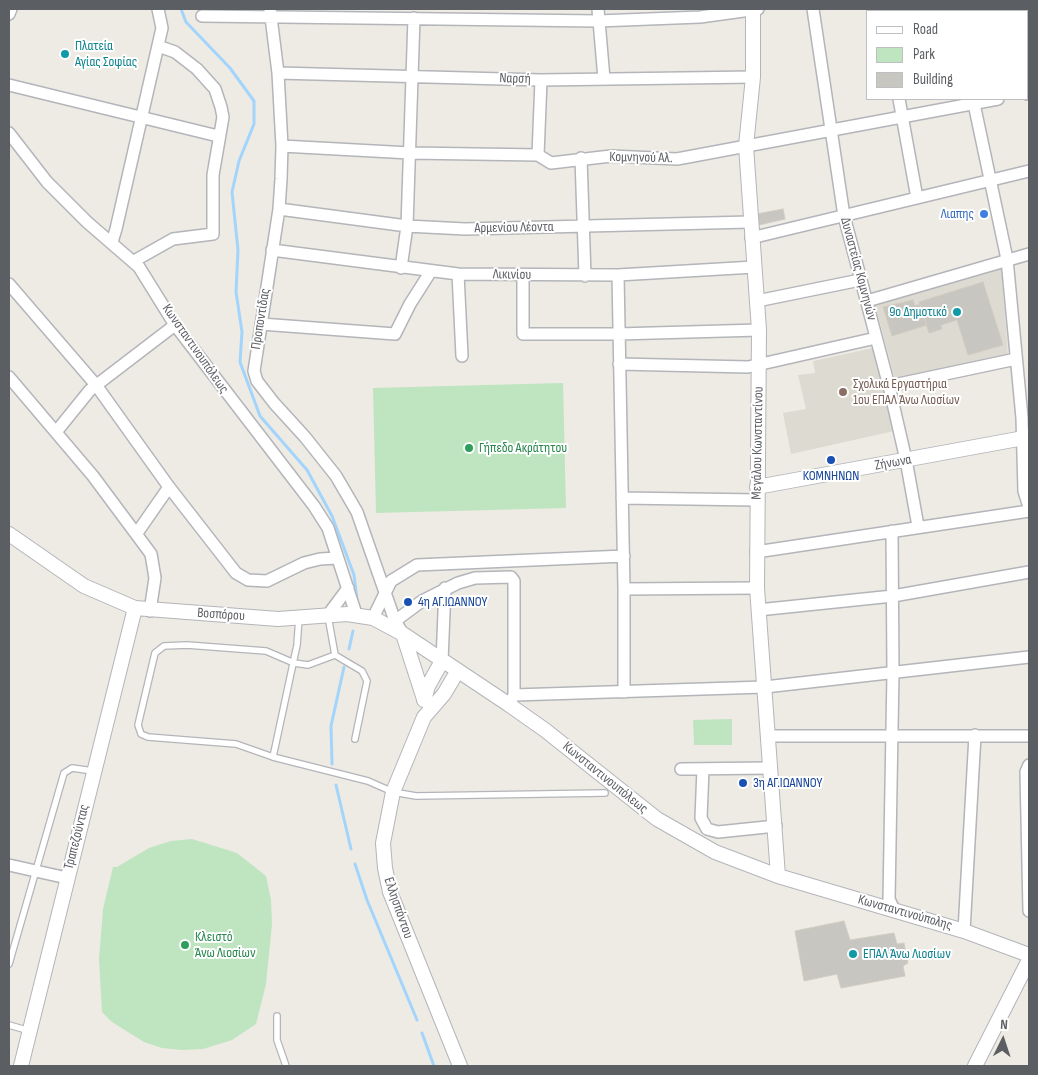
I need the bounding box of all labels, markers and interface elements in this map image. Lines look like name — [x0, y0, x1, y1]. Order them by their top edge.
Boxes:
legend — [866, 10, 1028, 100]
text: Road — [913, 20, 938, 39]
place label: Πλατεία Αγίας Σοφίας — [75, 38, 137, 70]
text: Park — [913, 45, 935, 64]
marker: Πλατεία Αγίας Σοφίας — [59, 48, 71, 60]
street label: Ναρσή — [499, 70, 531, 88]
text: Building — [913, 70, 953, 89]
street label: Κομνηνού Αλ. — [609, 149, 673, 167]
place label: Λιαπης — [941, 206, 974, 222]
marker: Λιαπης — [978, 208, 990, 220]
street label: Δυναστείας Κομνηνών — [836, 216, 880, 322]
street label: Αρμενίου Λέοντα — [474, 219, 554, 237]
street label: Λικινίου — [493, 266, 531, 284]
street label: Προποντίδας — [248, 287, 274, 351]
street label: Κωνσταντινουπόλεως — [158, 301, 232, 397]
place label: 9ο Δημοτικό — [889, 304, 947, 320]
marker: 9ο Δημοτικό — [951, 306, 963, 318]
place label: Σχολικά Εργαστήρια 1ου ΕΠΑΛ Άνω Λιοσίων — [853, 376, 960, 408]
street label: Μεγάλου Κωνσταντίνου — [749, 386, 767, 500]
marker: Σχολικά Εργαστήρια 1ου ΕΠΑΛ Άνω Λιοσίων — [837, 386, 849, 398]
place label: Γήπεδο Ακράτητου — [479, 440, 567, 456]
marker: Γήπεδο Ακράτητου — [463, 442, 475, 454]
street label: Ζήνωνα — [873, 452, 913, 474]
marker: ΚΟΜΝΗΝΩΝ — [825, 454, 837, 466]
place label: ΚΟΜΝΗΝΩΝ — [803, 468, 859, 484]
place label: 4η ΑΓ.ΙΩΑΝΝΟΥ — [418, 594, 487, 610]
marker: 4η ΑΓ.ΙΩΑΝΝΟΥ — [402, 596, 414, 608]
street label: Βοσπόρου — [197, 605, 245, 625]
street label: Κωνσταντινουπόλεως — [559, 738, 651, 818]
place label: 3η ΑΓ.ΙΩΑΝΝΟΥ — [753, 775, 822, 791]
marker: 3η ΑΓ.ΙΩΑΝΝΟΥ — [737, 777, 749, 789]
street label: Τραπεζούντας — [61, 803, 93, 871]
street label: Ελλησπόντου — [380, 875, 416, 941]
street label: Κωνσταντινούπολης — [856, 892, 954, 934]
place label: Κλειστό Άνω Λιοσίων — [195, 929, 255, 962]
marker: Κλειστό Άνω Λιοσίων — [179, 939, 191, 951]
place label: ΕΠΑΛ Άνω Λιοσίων — [863, 946, 951, 962]
marker: ΕΠΑΛ Άνω Λιοσίων — [847, 948, 859, 960]
north arrow — [978, 1015, 1028, 1065]
text: N — [1000, 1016, 1008, 1033]

